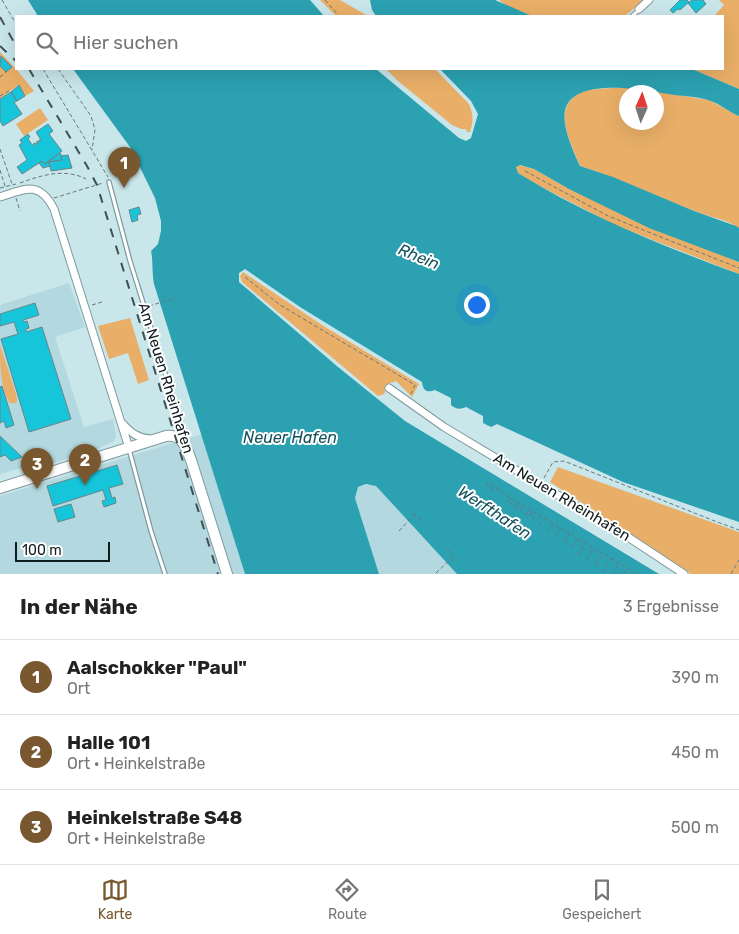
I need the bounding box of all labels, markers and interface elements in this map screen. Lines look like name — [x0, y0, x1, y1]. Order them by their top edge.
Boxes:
search box — [15, 15, 724, 70]
icon: search — [33, 29, 61, 57]
text: Hier suchen — [73, 31, 179, 54]
north arrow — [619, 85, 664, 130]
pin: 1 — [108, 147, 140, 188]
water label: Rhein — [395, 240, 442, 273]
your location — [464, 292, 490, 318]
street label: Am Neuen Rheinhafen — [134, 300, 198, 456]
water label: Neuer Hafen — [243, 428, 337, 447]
pin: 2 — [69, 444, 101, 485]
pin: 3 — [21, 448, 53, 489]
street label: Am Neuen Rheinhafen — [490, 449, 634, 545]
water label: Werfthafen — [455, 482, 535, 543]
scale bar — [15, 539, 110, 562]
text: 100 m — [22, 542, 62, 559]
text: In der Nähe — [20, 594, 138, 619]
text: 3 Ergebnisse — [623, 597, 719, 616]
text: Aalschokker "Paul" — [67, 656, 247, 679]
text: 1 — [32, 668, 40, 687]
text: 390 m — [672, 668, 719, 687]
text: Ort — [67, 679, 90, 698]
text: Halle 101 — [67, 731, 150, 754]
text: 2 — [31, 743, 41, 762]
text: 450 m — [671, 743, 719, 762]
text: Ort · Heinkelstraße — [67, 754, 206, 773]
text: Heinkelstraße S48 — [67, 806, 242, 829]
text: 3 — [31, 818, 41, 837]
text: 500 m — [671, 818, 719, 837]
text: Ort · Heinkelstraße — [67, 829, 206, 848]
tab: Karte — [98, 876, 132, 923]
tab: Route — [328, 876, 367, 923]
tab: Gespeichert — [562, 876, 641, 923]

